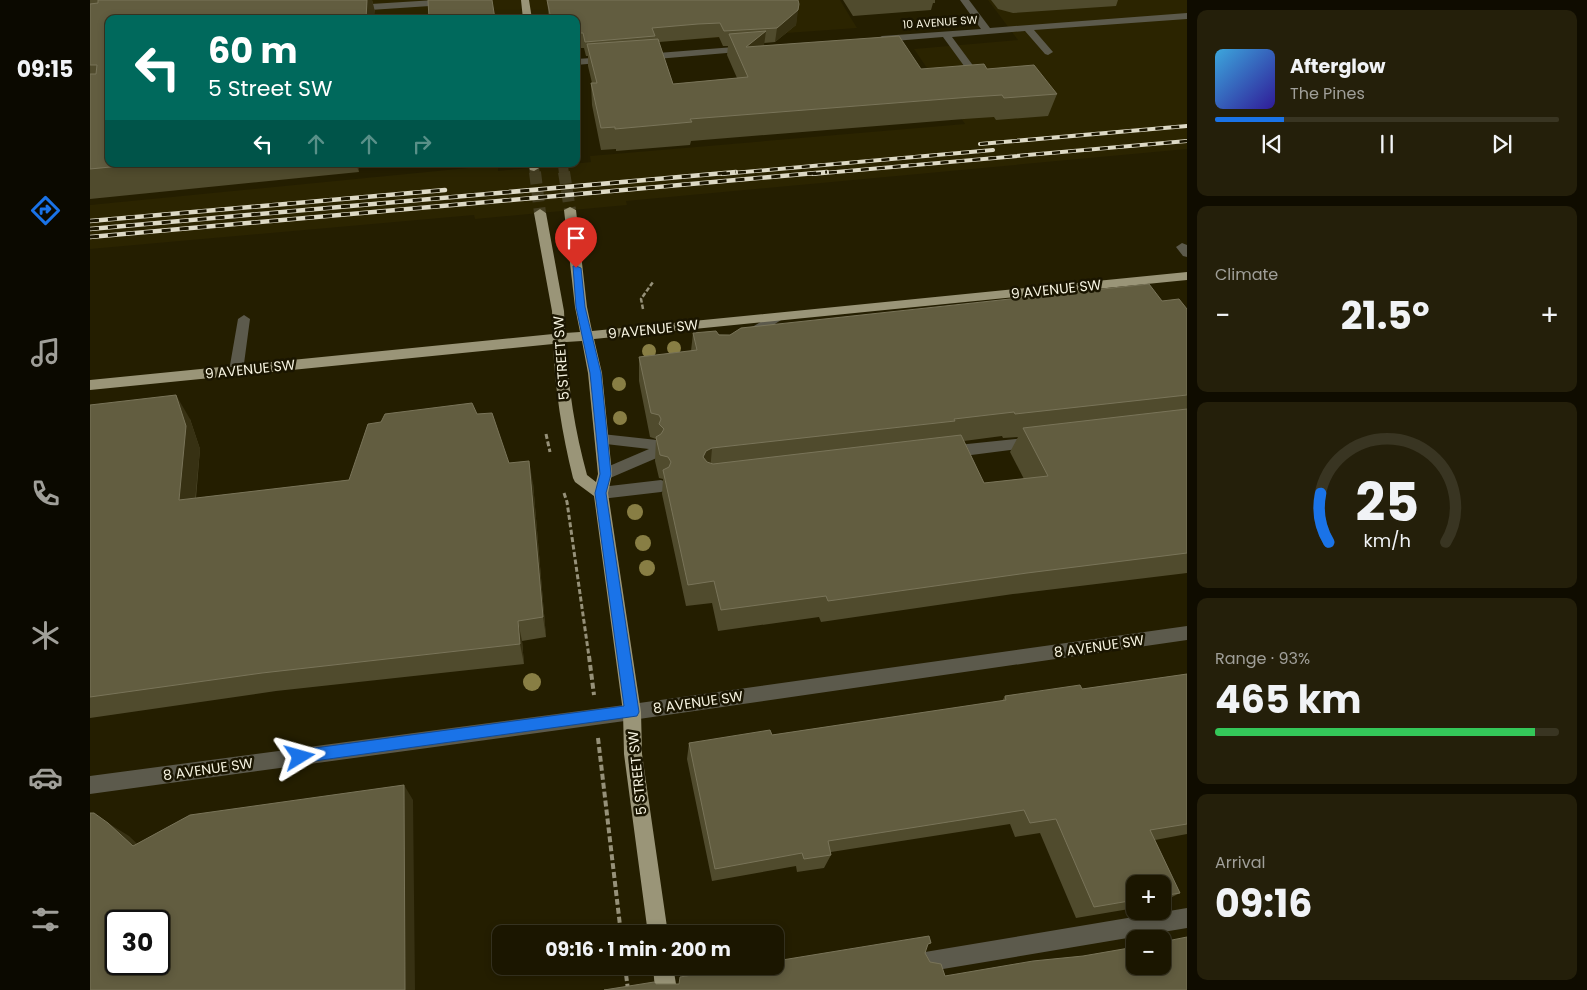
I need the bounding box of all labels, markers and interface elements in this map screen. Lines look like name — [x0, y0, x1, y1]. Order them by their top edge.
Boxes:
street label: 10 AVENUE SW — [902, 11, 978, 33]
text: 60 m — [208, 26, 298, 75]
icon: left — [125, 35, 190, 100]
text: Afterglow — [1290, 53, 1385, 80]
text: 09:15 — [17, 54, 73, 85]
text: 5 Street SW — [208, 73, 332, 104]
text: The Pines — [1290, 82, 1365, 105]
icon: left — [249, 130, 277, 158]
icon: ahead — [302, 130, 330, 158]
icon: ahead — [355, 130, 383, 158]
icon: right — [408, 130, 436, 158]
icon: previous — [1258, 130, 1286, 158]
icon: pause — [1373, 130, 1401, 158]
icon: next — [1488, 130, 1516, 158]
icon: directions — [28, 193, 63, 228]
pin — [555, 217, 597, 268]
icon: arrive — [562, 224, 590, 252]
text: Climate — [1215, 263, 1278, 286]
street label: 9 AVENUE SW — [1010, 274, 1102, 304]
text: 21.5° — [1341, 289, 1430, 342]
text: − — [1215, 296, 1230, 335]
text: + — [1540, 296, 1559, 335]
street label: 9 AVENUE SW — [607, 314, 699, 344]
street label: 5 STREET SW — [548, 315, 574, 401]
icon: music — [28, 335, 63, 370]
street label: 9 AVENUE SW — [204, 354, 296, 384]
text: 25 — [1355, 466, 1419, 539]
icon: phone — [28, 476, 63, 511]
text: km/h — [1363, 528, 1411, 553]
icon: climate — [28, 618, 63, 653]
street label: 8 AVENUE SW — [1053, 630, 1146, 662]
text: Range · 93% — [1215, 647, 1310, 670]
text: 465 km — [1215, 673, 1361, 726]
street label: 8 AVENUE SW — [652, 686, 745, 718]
position arrow — [273, 730, 325, 782]
street label: 5 STREET SW — [623, 730, 651, 816]
street label: 8 AVENUE SW — [162, 753, 255, 785]
icon: car — [28, 760, 63, 795]
text: Arrival — [1215, 851, 1265, 874]
map controls — [1126, 875, 1171, 975]
button: + — [1126, 875, 1171, 920]
text: 09:16 — [1215, 877, 1312, 930]
icon: filters — [28, 902, 63, 937]
speed limit sign: 30 — [105, 910, 170, 975]
button: − — [1126, 930, 1171, 975]
text: 09:16 · 1 min · 200 m — [545, 936, 731, 963]

